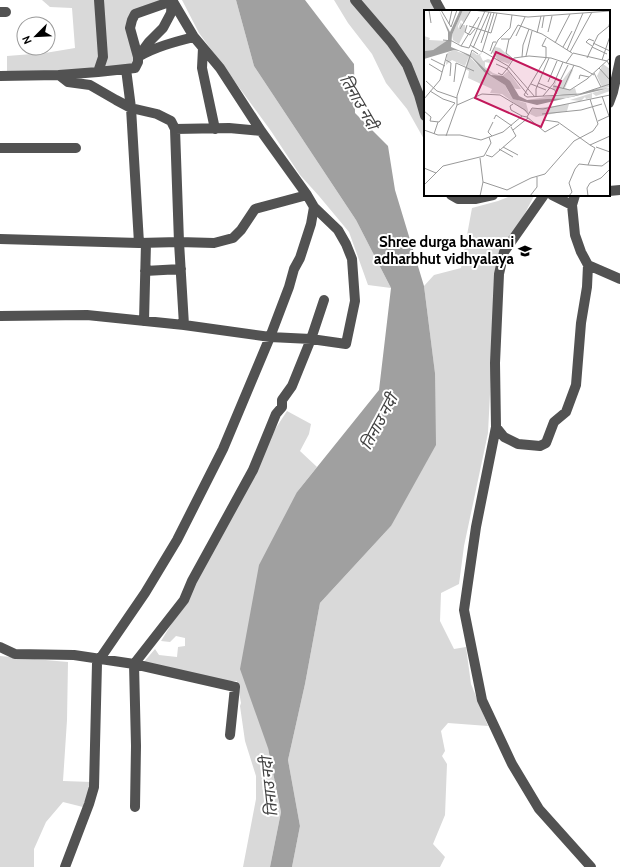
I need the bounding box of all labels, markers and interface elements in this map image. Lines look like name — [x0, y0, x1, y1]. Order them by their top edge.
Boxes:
inset map — [424, 10, 610, 196]
north arrow — [16, 16, 56, 56]
text: N — [19, 34, 35, 46]
water label: तिनाउ नदी — [336, 71, 384, 135]
place label: Shree durga bhawani adharbhut vidhyalaya — [374, 233, 515, 268]
school or university icon: Shree durga bhawani adharbhut vidhyalaya — [517, 243, 533, 259]
water label: तिनाउ नदी — [357, 389, 403, 453]
water label: तिनाउ नदी — [256, 753, 282, 818]

